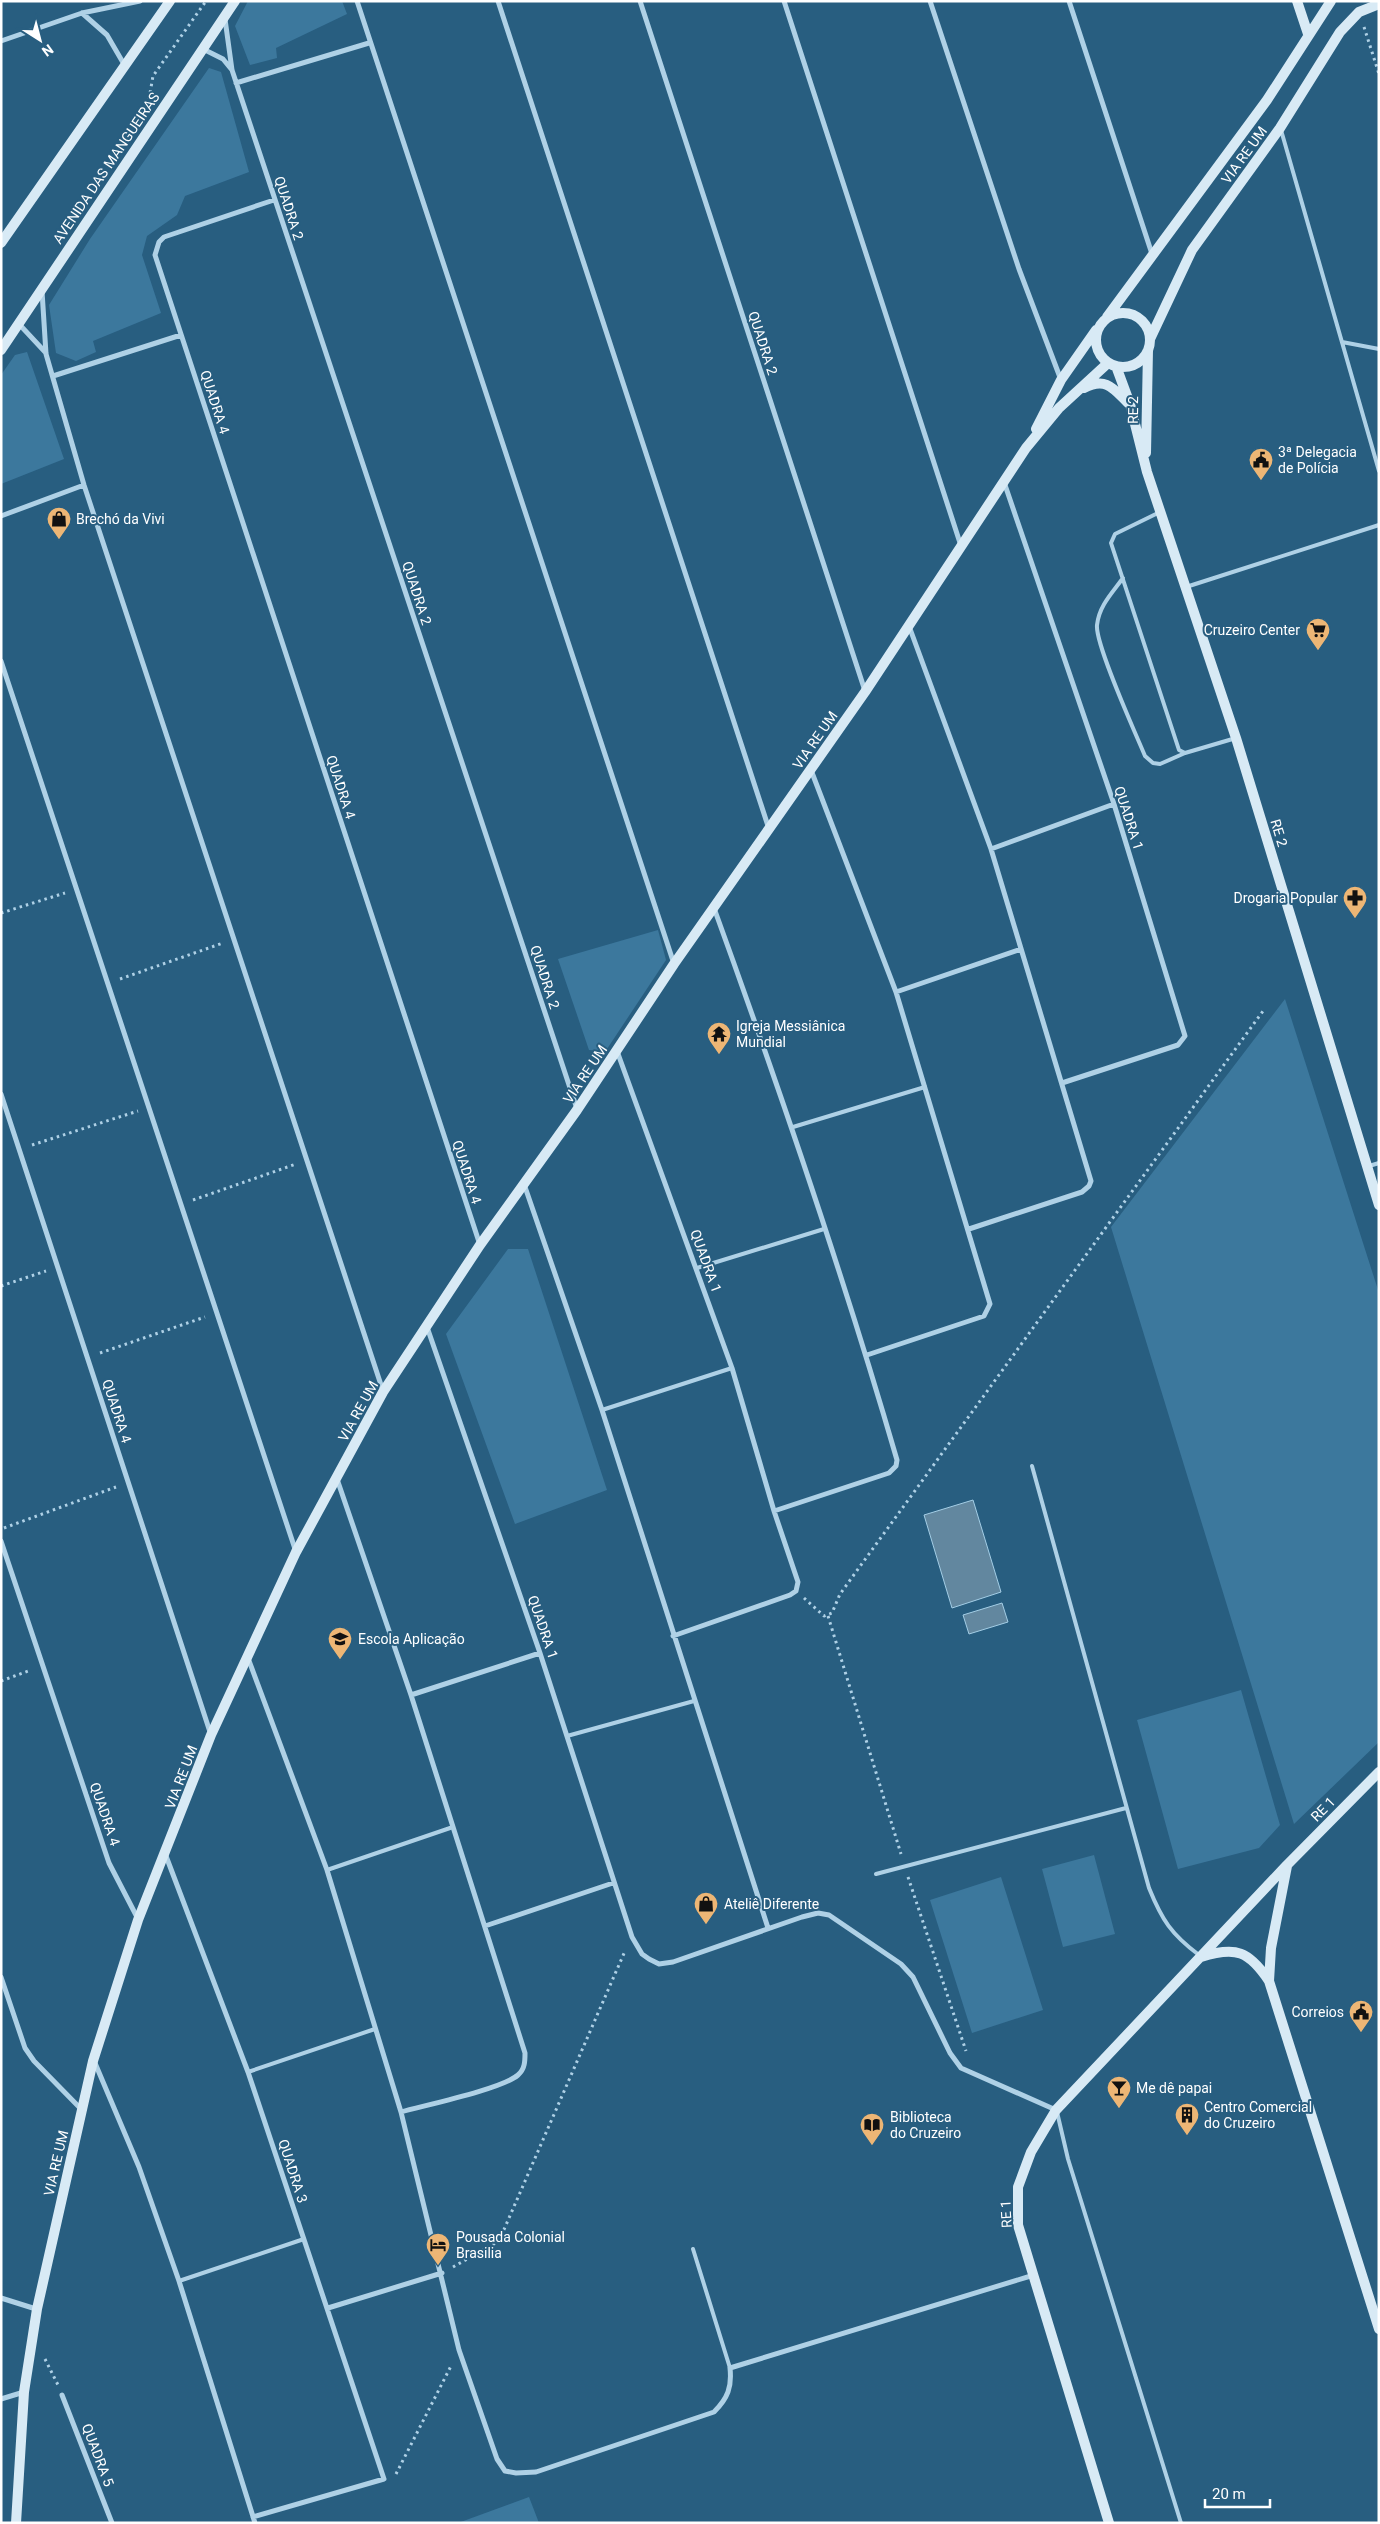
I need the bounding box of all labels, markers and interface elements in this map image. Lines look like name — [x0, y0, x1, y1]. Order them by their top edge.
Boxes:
north arrow — [15, 15, 65, 65]
text: N — [39, 41, 56, 60]
street label: AVENIDA DAS MANGUEIRAS — [49, 89, 163, 247]
street label: VIA RE UM — [1218, 123, 1270, 187]
street label: QUADRA 2 — [271, 174, 307, 242]
street label: QUADRA 2 — [745, 309, 781, 377]
street label: QUADRA 4 — [197, 368, 233, 436]
street label: RE 2 — [1125, 396, 1141, 424]
place label: 3ª Delegacia de Polícia — [1278, 444, 1357, 476]
public building icon: 3ª Delegacia de Polícia — [1248, 447, 1274, 481]
shop icon: Brechó da Vivi — [46, 506, 72, 540]
place label: Brechó da Vivi — [76, 511, 165, 527]
street label: QUADRA 2 — [399, 559, 435, 627]
supermarket icon: Cruzeiro Center — [1305, 617, 1331, 651]
place label: Cruzeiro Center — [1204, 622, 1300, 638]
street label: VIA RE UM — [789, 708, 841, 772]
street label: QUADRA 4 — [323, 753, 359, 821]
street label: QUADRA 1 — [1111, 784, 1147, 852]
street label: RE 2 — [1267, 817, 1291, 849]
pharmacy icon: Drogaria Popular — [1342, 885, 1368, 919]
place label: Drogaria Popular — [1233, 890, 1338, 906]
street label: QUADRA 2 — [527, 943, 563, 1011]
place label: Igreja Messiânica Mundial — [736, 1018, 845, 1050]
temple icon: Igreja Messiânica Mundial — [706, 1021, 732, 1055]
street label: VIA RE UM — [560, 1042, 610, 1106]
street label: QUADRA 4 — [449, 1138, 485, 1206]
street label: QUADRA 1 — [687, 1227, 725, 1295]
street label: QUADRA 4 — [99, 1377, 135, 1445]
street label: VIA RE UM — [335, 1378, 381, 1444]
street label: QUADRA 1 — [525, 1593, 561, 1661]
school or university icon: Escola Aplicação — [327, 1626, 353, 1660]
place label: Escola Aplicação — [358, 1631, 465, 1647]
street label: VIA RE UM — [162, 1743, 200, 1811]
street label: QUADRA 4 — [87, 1780, 123, 1848]
street label: RE 1 — [1307, 1793, 1339, 1825]
shop icon: Ateliê Diferente — [693, 1891, 719, 1925]
place label: Ateliê Diferente — [724, 1896, 819, 1912]
public building icon: Correios — [1348, 1999, 1374, 2033]
place label: Correios — [1292, 2004, 1344, 2020]
bar icon: Me dê papai — [1106, 2075, 1132, 2109]
place label: Me dê papai — [1136, 2080, 1212, 2096]
place label: Centro Comercial do Cruzeiro — [1204, 2099, 1312, 2131]
building icon: Centro Comercial do Cruzeiro — [1174, 2102, 1200, 2136]
place label: Biblioteca do Cruzeiro — [890, 2109, 961, 2141]
library icon: Biblioteca do Cruzeiro — [859, 2112, 885, 2146]
street label: VIA RE UM — [41, 2129, 71, 2197]
street label: QUADRA 3 — [275, 2137, 311, 2205]
street label: RE 1 — [997, 2200, 1015, 2228]
place label: Pousada Colonial Brasilia — [456, 2229, 565, 2261]
hotel icon: Pousada Colonial Brasilia — [425, 2232, 451, 2266]
street label: QUADRA 5 — [79, 2421, 117, 2489]
scale bar — [1205, 2476, 1270, 2508]
text: 20 m — [1212, 2485, 1246, 2503]

